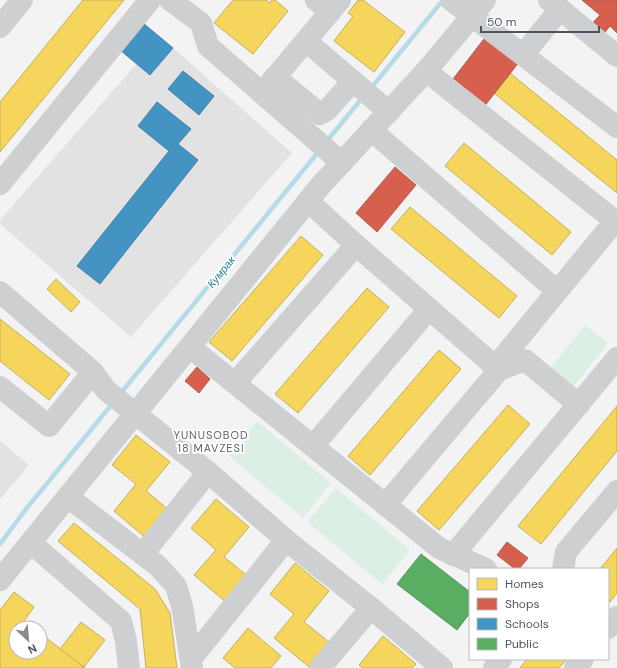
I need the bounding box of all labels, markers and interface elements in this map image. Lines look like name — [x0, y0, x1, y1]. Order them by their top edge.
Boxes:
scale bar — [481, 8, 599, 34]
text: 50 m — [487, 14, 516, 30]
water label: Кумрак — [204, 253, 239, 291]
district label: YUNUSOBOD 18 MAVZESI — [174, 428, 249, 455]
legend — [469, 568, 609, 660]
text: Homes — [505, 576, 544, 592]
text: Shops — [505, 596, 540, 612]
text: Schools — [505, 616, 549, 632]
north arrow — [8, 620, 48, 660]
text: Public — [505, 636, 539, 652]
text: N — [26, 641, 39, 657]

